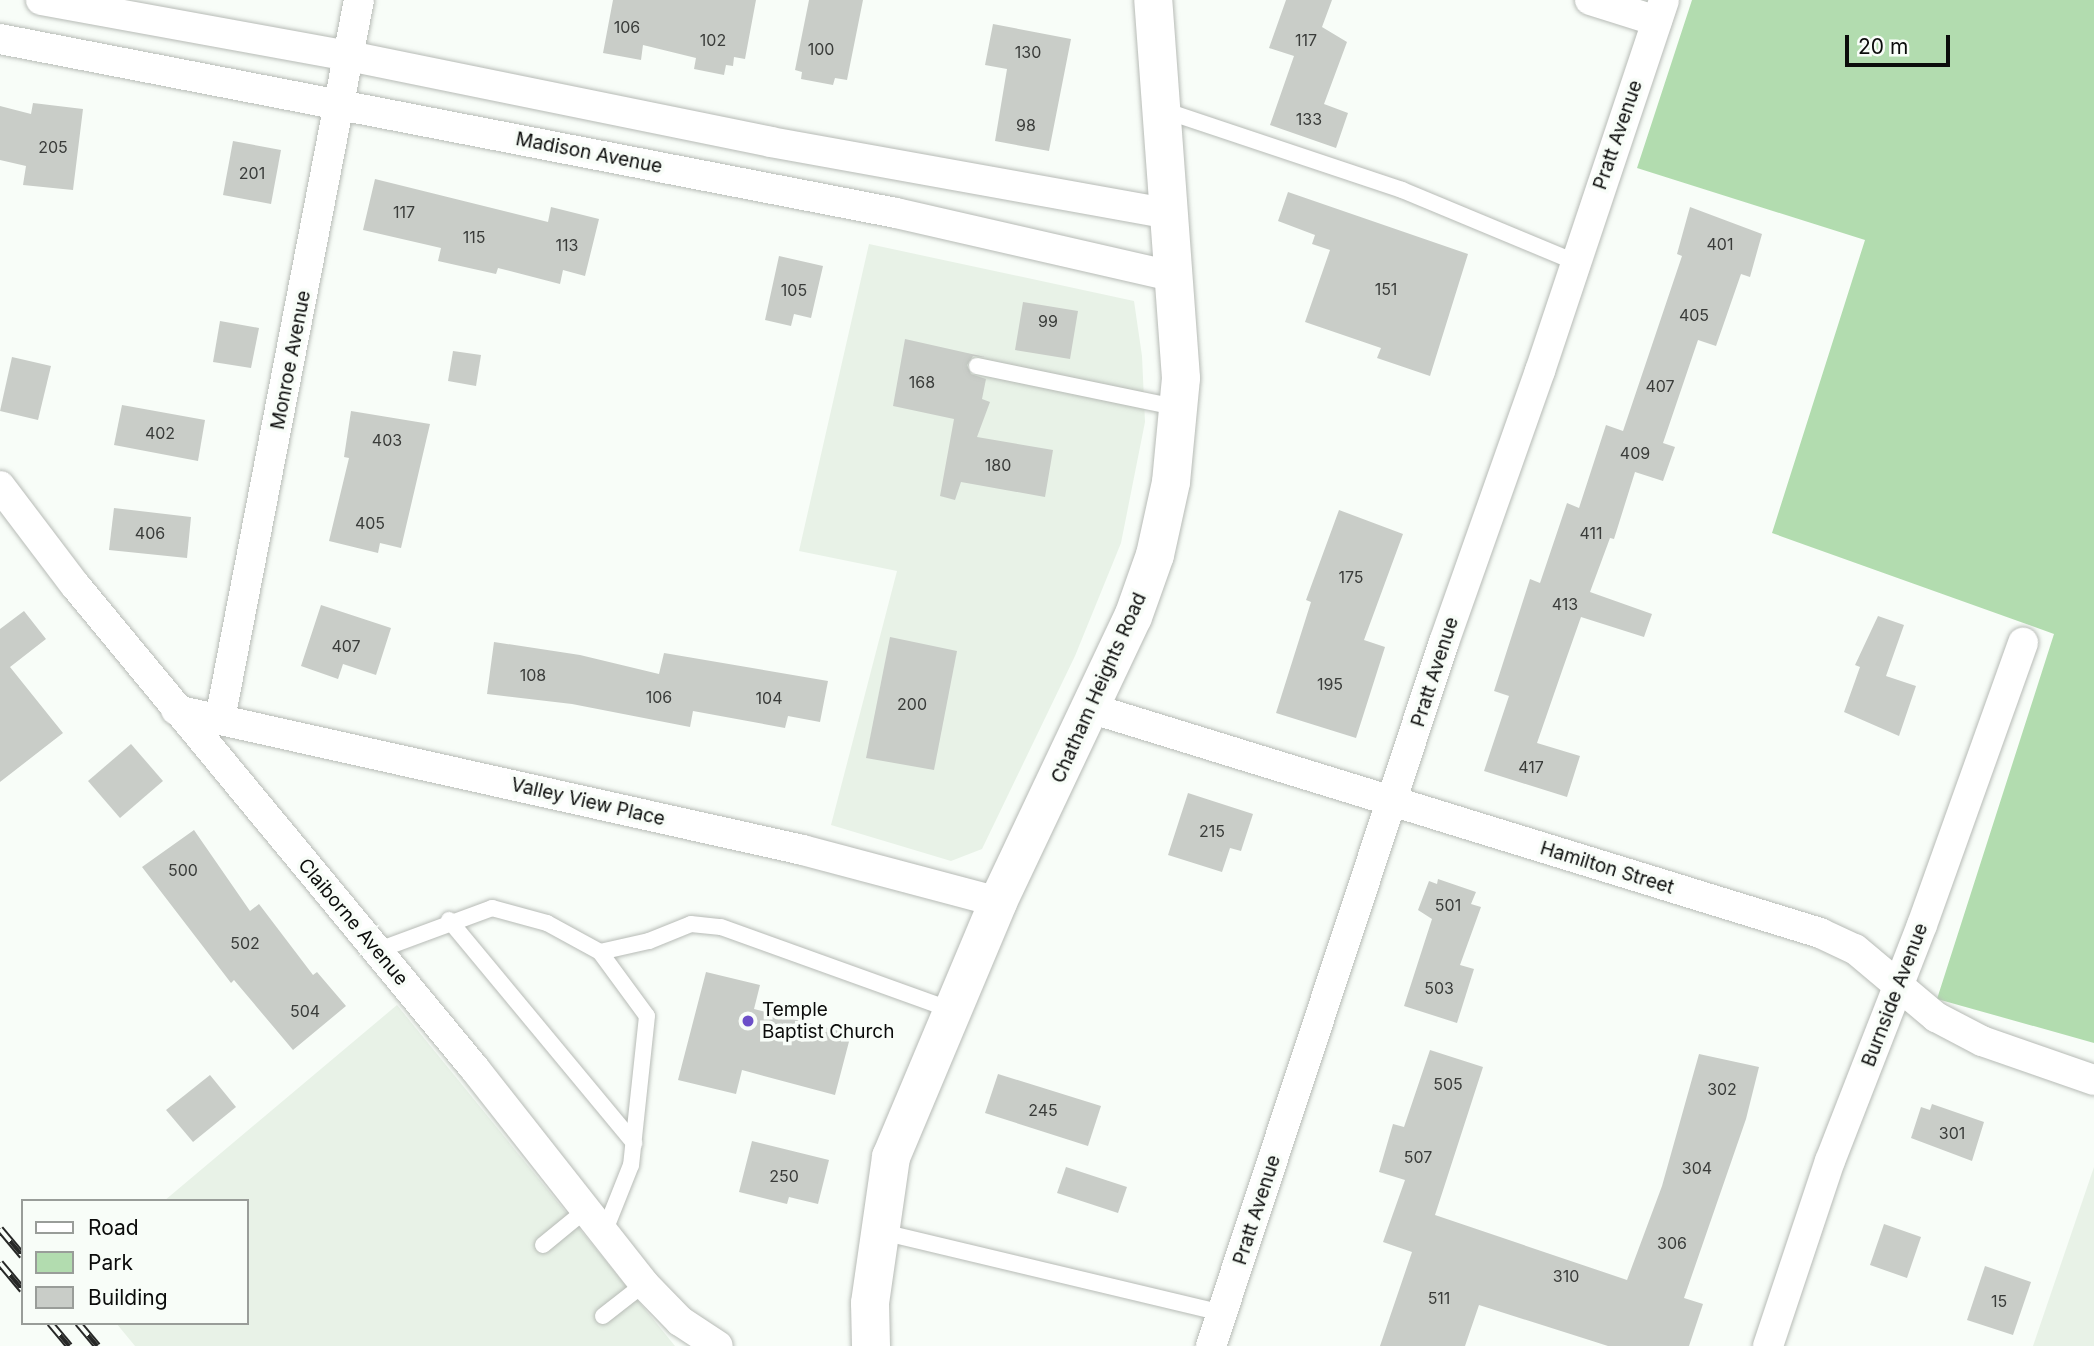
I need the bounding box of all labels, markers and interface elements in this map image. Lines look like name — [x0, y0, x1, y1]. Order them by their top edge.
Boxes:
house number: 106 — [614, 17, 640, 37]
scale bar — [1849, 21, 1954, 65]
house number: 102 — [700, 30, 726, 50]
house number: 117 — [1295, 30, 1317, 50]
text: 20 m — [1858, 34, 1908, 59]
house number: 100 — [808, 39, 834, 59]
house number: 130 — [1015, 42, 1041, 62]
street label: Pratt Avenue — [1589, 77, 1647, 193]
house number: 133 — [1296, 109, 1322, 129]
house number: 98 — [1016, 115, 1036, 135]
street label: Madison Avenue — [514, 128, 664, 178]
house number: 205 — [38, 137, 68, 157]
house number: 201 — [239, 163, 265, 183]
house number: 117 — [393, 202, 415, 222]
house number: 115 — [463, 227, 485, 247]
house number: 401 — [1707, 234, 1733, 254]
house number: 113 — [556, 235, 578, 255]
house number: 151 — [1375, 279, 1397, 299]
house number: 105 — [781, 280, 807, 300]
street label: Monroe Avenue — [266, 289, 316, 431]
house number: 405 — [1679, 305, 1709, 325]
house number: 99 — [1038, 311, 1058, 331]
house number: 168 — [909, 372, 935, 392]
house number: 407 — [1645, 376, 1675, 396]
house number: 402 — [145, 423, 175, 443]
house number: 403 — [372, 430, 402, 450]
house number: 409 — [1620, 443, 1650, 463]
house number: 180 — [985, 455, 1011, 475]
house number: 405 — [355, 513, 385, 533]
house number: 406 — [135, 523, 165, 543]
house number: 411 — [1579, 523, 1603, 543]
house number: 175 — [1338, 567, 1364, 587]
street label: Chatham Heights Road — [1047, 589, 1151, 787]
house number: 413 — [1552, 594, 1578, 614]
street label: Pratt Avenue — [1407, 614, 1463, 730]
house number: 407 — [331, 636, 361, 656]
house number: 108 — [520, 665, 546, 685]
house number: 195 — [1317, 674, 1343, 694]
house number: 106 — [646, 687, 672, 707]
house number: 104 — [756, 688, 782, 708]
house number: 200 — [897, 694, 927, 714]
house number: 417 — [1518, 757, 1544, 777]
street label: Valley View Place — [509, 773, 667, 831]
house number: 215 — [1199, 821, 1225, 841]
street label: Hamilton Street — [1537, 837, 1677, 899]
street label: Claiborne Avenue — [293, 854, 413, 990]
house number: 500 — [168, 860, 198, 880]
house number: 501 — [1435, 895, 1461, 915]
street label: Burnside Avenue — [1857, 920, 1933, 1070]
house number: 502 — [230, 933, 260, 953]
house number: 503 — [1424, 978, 1454, 998]
place label: Temple Baptist Church — [762, 999, 894, 1043]
house number: 504 — [290, 1001, 320, 1021]
marker: Temple Baptist Church — [740, 1013, 756, 1029]
house number: 505 — [1433, 1074, 1463, 1094]
house number: 302 — [1707, 1079, 1737, 1099]
house number: 245 — [1028, 1100, 1058, 1120]
house number: 301 — [1939, 1123, 1965, 1143]
house number: 507 — [1404, 1147, 1432, 1167]
street label: Pratt Avenue — [1229, 1152, 1285, 1268]
house number: 304 — [1682, 1158, 1712, 1178]
house number: 250 — [769, 1166, 799, 1186]
legend — [21, 1199, 248, 1325]
text: Road — [88, 1215, 139, 1240]
house number: 306 — [1657, 1233, 1687, 1253]
text: Park — [88, 1250, 133, 1275]
house number: 310 — [1553, 1266, 1579, 1286]
text: Building — [88, 1285, 168, 1310]
house number: 511 — [1428, 1288, 1450, 1308]
house number: 15 — [1991, 1291, 2007, 1311]

